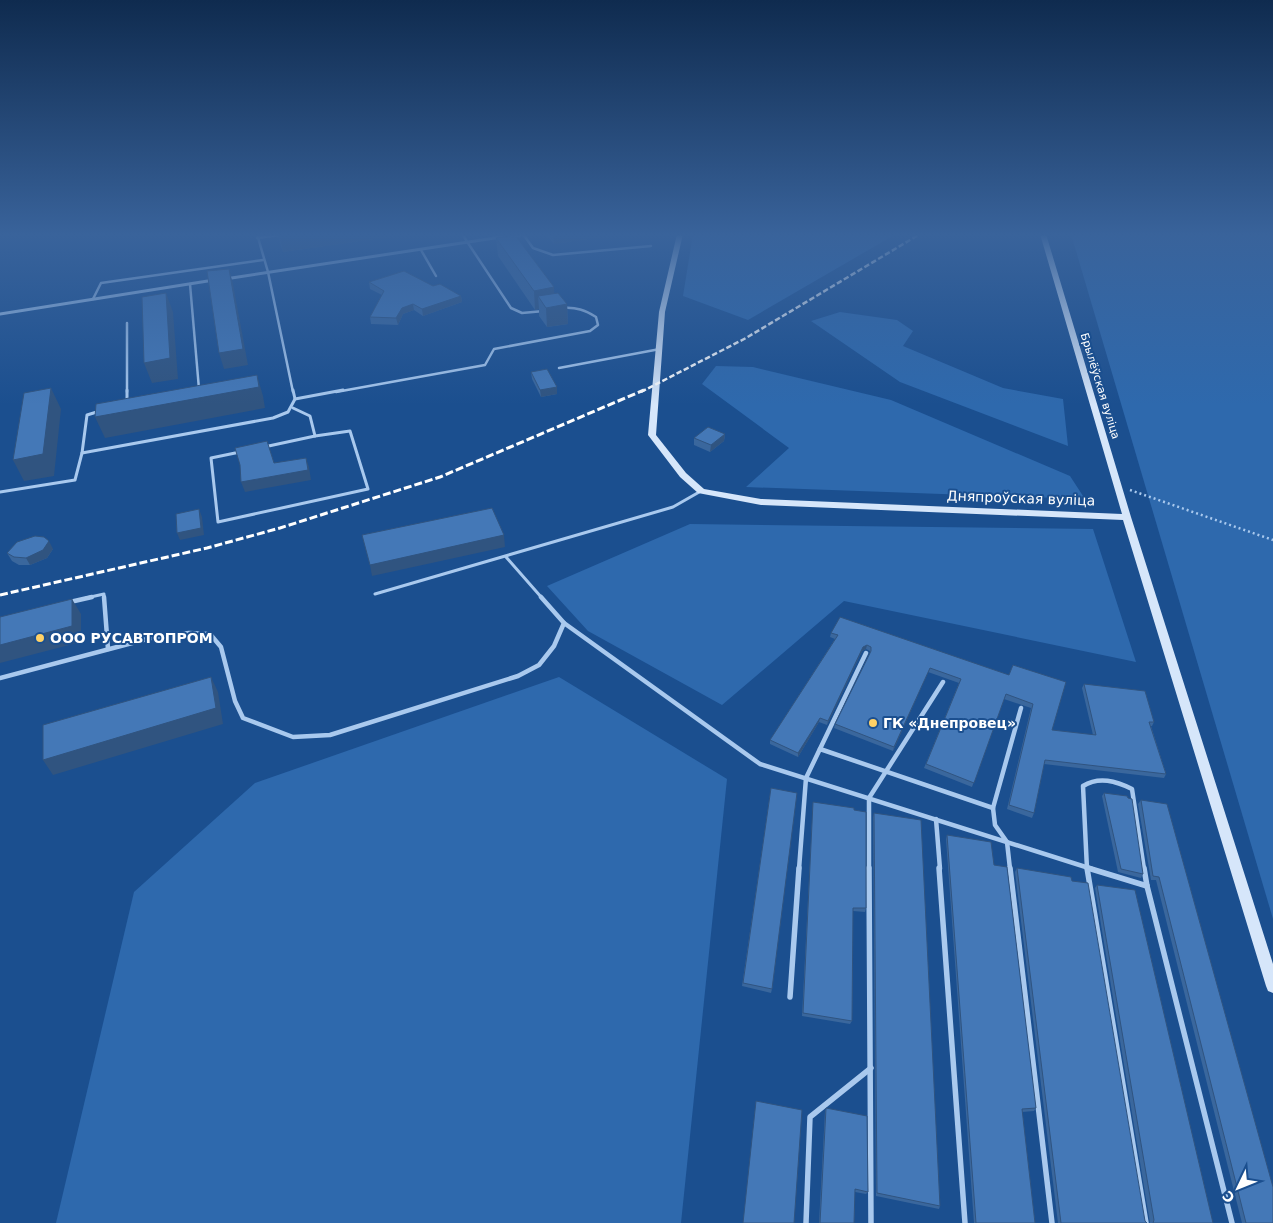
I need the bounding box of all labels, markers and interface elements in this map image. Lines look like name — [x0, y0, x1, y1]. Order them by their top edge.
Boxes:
street label: Брылёўская вуліца — [1078, 331, 1122, 441]
street label: Дняпроўская вуліца — [947, 487, 1095, 509]
place label: ООО РУСАВТОПРОМ — [50, 630, 213, 646]
marker: ООО РУСАВТОПРОМ — [34, 632, 46, 644]
place label: ГК «Днепровец» — [883, 715, 1016, 731]
marker: ГК «Днепровец» — [867, 717, 879, 729]
north arrow — [1213, 1163, 1263, 1213]
text: С — [1219, 1188, 1238, 1206]

